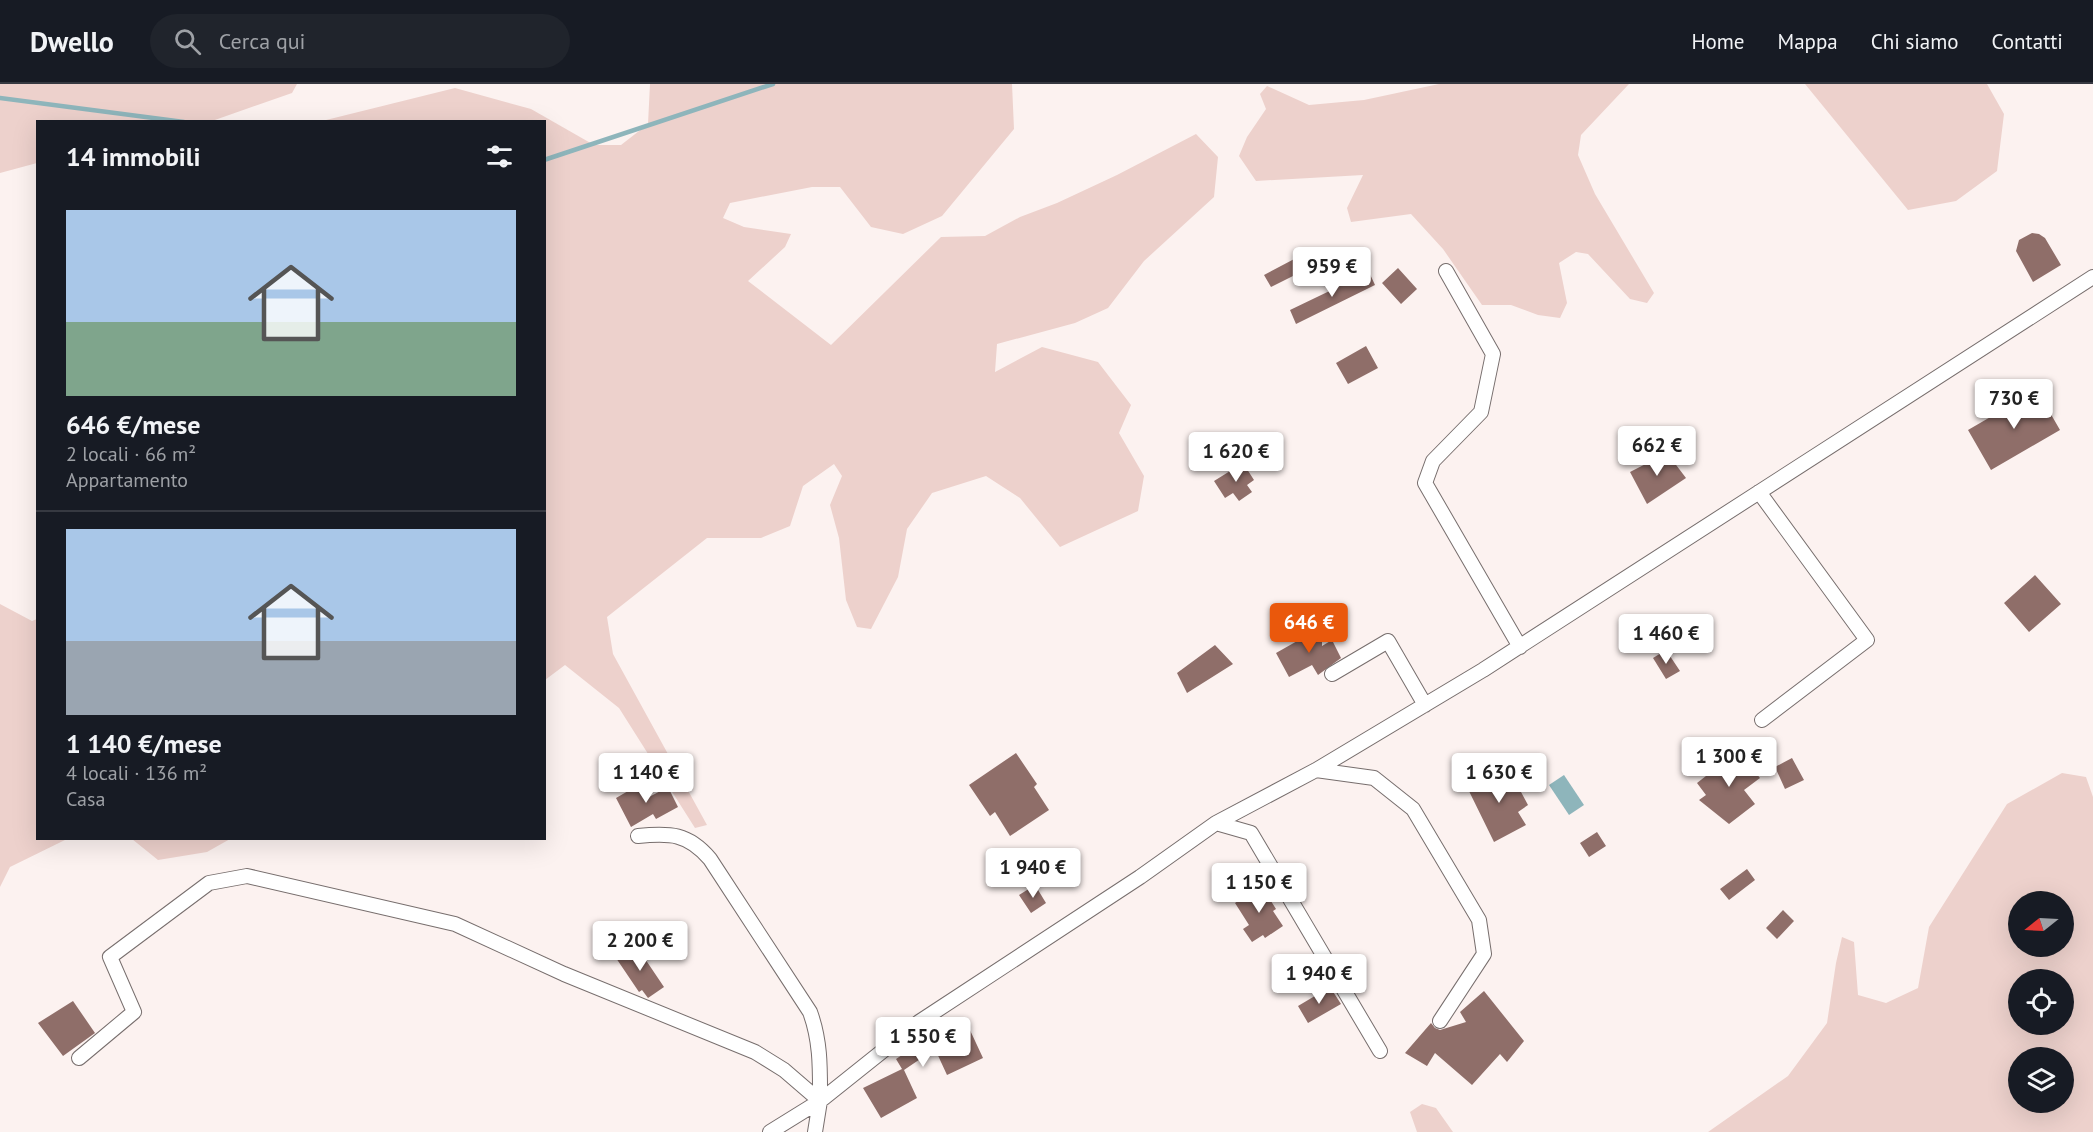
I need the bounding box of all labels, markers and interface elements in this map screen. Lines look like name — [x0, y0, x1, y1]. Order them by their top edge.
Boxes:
search box — [150, 14, 570, 68]
text: Dwello — [30, 23, 114, 60]
icon: search — [171, 25, 204, 58]
text: Cerca qui — [219, 27, 306, 55]
text: Home — [1691, 28, 1745, 55]
text: Mappa — [1778, 28, 1838, 55]
text: Chi siamo — [1871, 28, 1959, 55]
text: Contatti — [1992, 28, 2063, 55]
text: 14 immobili — [66, 140, 200, 173]
icon: filters — [483, 140, 516, 173]
pin: 959 € — [1290, 247, 1374, 298]
icon: home — [237, 249, 345, 357]
text: 959 € — [1307, 253, 1357, 279]
pin: 730 € — [1972, 379, 2056, 430]
text: 730 € — [1989, 385, 2039, 411]
text: 646 €/mese — [66, 408, 200, 441]
pin: 662 € — [1615, 426, 1699, 477]
pin: 1 620 € — [1181, 432, 1291, 483]
text: 662 € — [1632, 432, 1682, 458]
text: 1 620 € — [1203, 438, 1269, 464]
text: 2 locali · 66 m² — [66, 441, 196, 467]
text: Appartamento — [66, 467, 188, 493]
icon: home — [237, 568, 345, 676]
pin: 646 € — [1267, 603, 1351, 654]
text: 646 € — [1284, 609, 1334, 635]
pin: 1 460 € — [1611, 614, 1721, 665]
text: 1 460 € — [1633, 620, 1699, 646]
text: 1 140 €/mese — [66, 727, 222, 760]
pin: 1 300 € — [1674, 737, 1784, 788]
text: 1 300 € — [1696, 743, 1762, 769]
pin: 1 140 € — [591, 753, 701, 804]
pin: 1 630 € — [1444, 753, 1554, 804]
text: 1 140 € — [613, 759, 679, 785]
text: 1 630 € — [1466, 759, 1532, 785]
text: 4 locali · 136 m² — [66, 760, 207, 786]
text: Casa — [66, 786, 105, 812]
pin: 1 940 € — [978, 848, 1088, 899]
text: 1 940 € — [1000, 854, 1066, 880]
pin: 1 150 € — [1204, 863, 1314, 914]
text: 1 150 € — [1226, 869, 1292, 895]
north arrow — [2008, 891, 2074, 957]
map controls — [2008, 891, 2074, 1113]
pin: 2 200 € — [585, 921, 695, 972]
text: 2 200 € — [607, 927, 673, 953]
pin: 1 940 € — [1264, 954, 1374, 1005]
text: 1 940 € — [1286, 960, 1352, 986]
button: locate — [2008, 969, 2074, 1035]
pin: 1 550 € — [868, 1017, 978, 1068]
text: 1 550 € — [890, 1023, 956, 1049]
button: layers — [2008, 1047, 2074, 1113]

